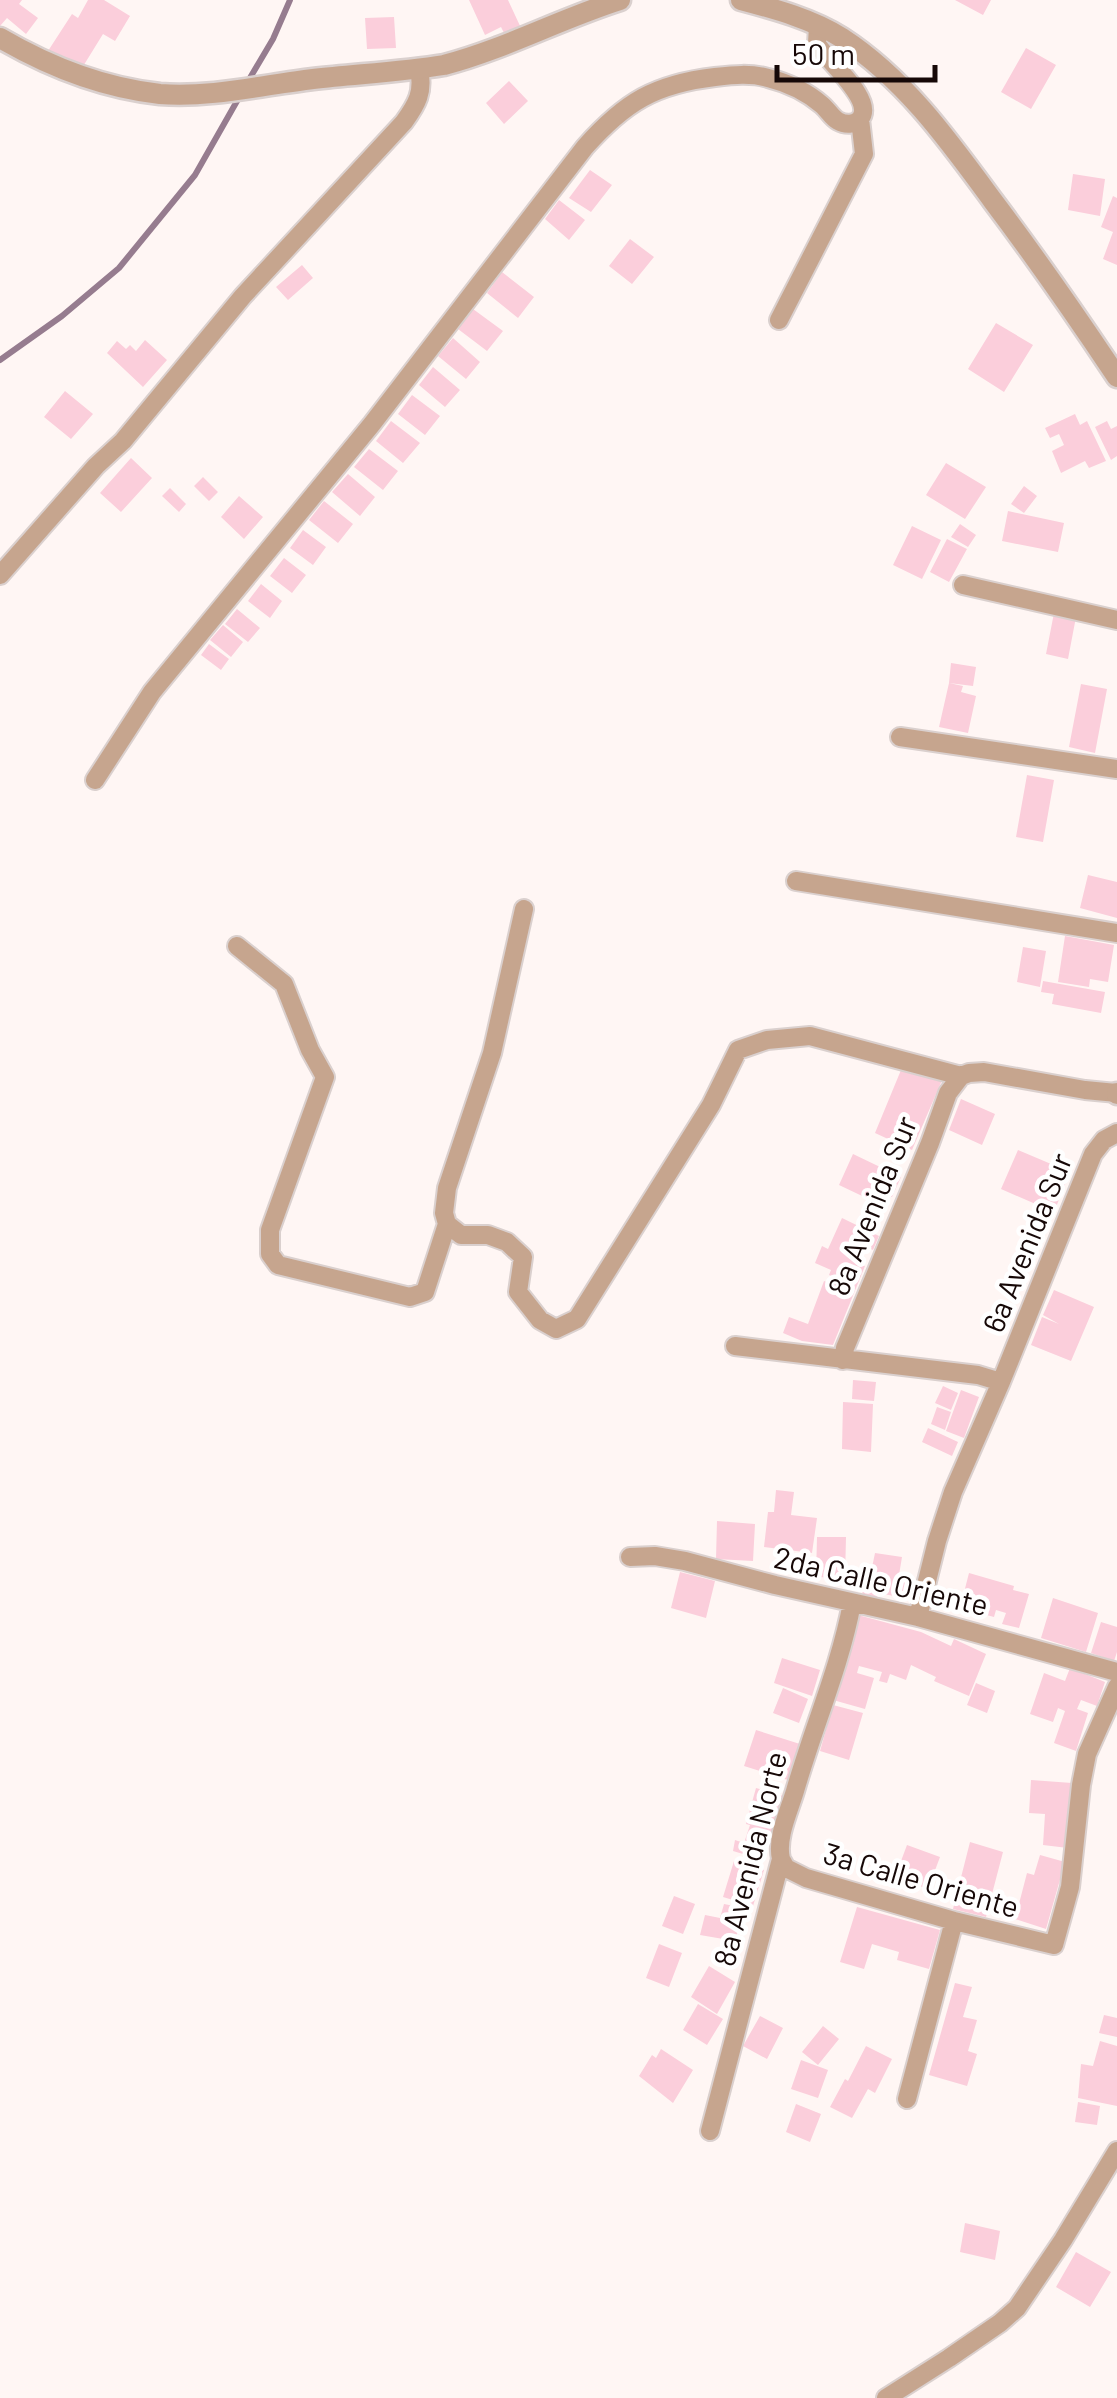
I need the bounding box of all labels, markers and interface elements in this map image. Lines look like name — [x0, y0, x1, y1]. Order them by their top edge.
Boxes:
scale bar — [777, 20, 934, 82]
text: 50 m — [792, 35, 855, 71]
street label: 8a Avenida Sur — [819, 1110, 923, 1300]
street label: 6a Avenida Sur — [974, 1147, 1078, 1337]
street label: 2da Calle Oriente — [771, 1538, 992, 1622]
street label: 8a Avenida Norte — [705, 1747, 793, 1970]
street label: 3a Calle Oriente — [820, 1834, 1023, 1924]

